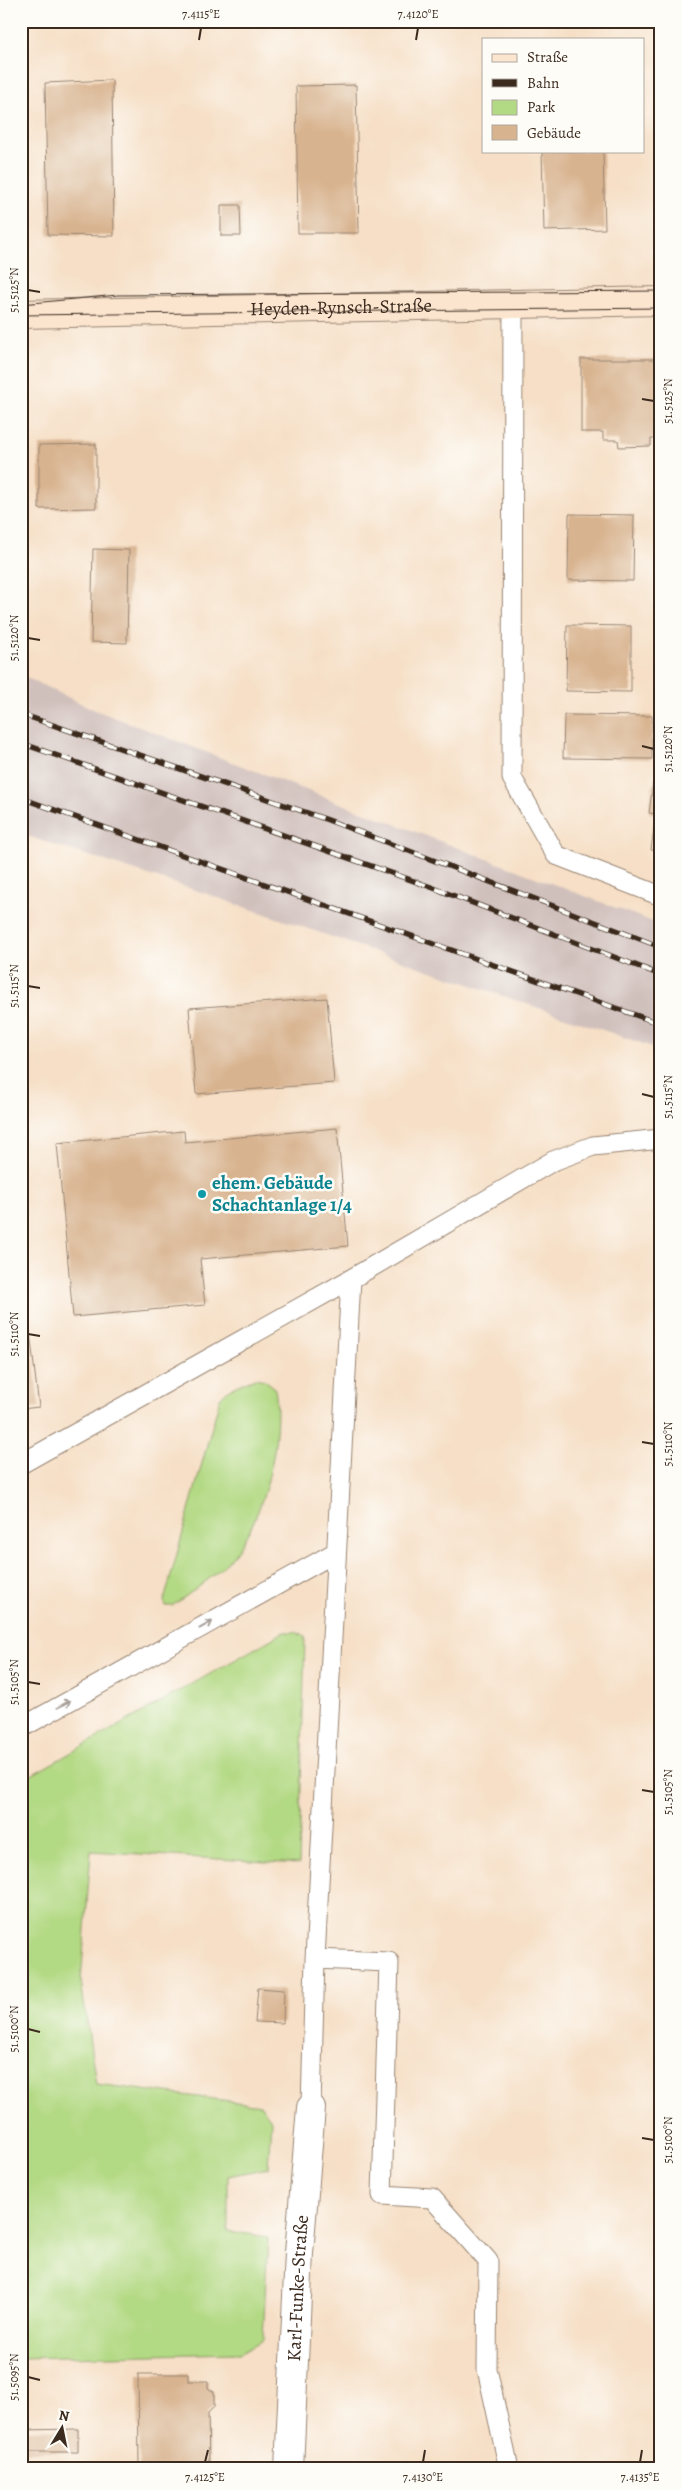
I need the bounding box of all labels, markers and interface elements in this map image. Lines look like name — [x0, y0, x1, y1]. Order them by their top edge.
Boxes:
text: 7.4115°E — [182, 6, 220, 22]
text: 7.4120°E — [397, 6, 439, 22]
legend — [482, 38, 644, 152]
text: Straße — [527, 47, 568, 67]
text: Bahn — [527, 73, 559, 93]
text: Park — [527, 97, 556, 117]
text: Gebäude — [527, 123, 581, 143]
text: 51.5125°N — [6, 267, 22, 313]
street label: Heyden-Rynsch-Straße — [250, 293, 432, 322]
text: 51.5125°N — [660, 378, 676, 424]
text: 51.5120°N — [6, 614, 22, 661]
text: 51.5120°N — [660, 725, 676, 772]
text: 51.5115°N — [6, 964, 22, 1008]
text: 51.5115°N — [660, 1075, 676, 1119]
place label: ehem. Gebäude Schachtanlage 1/4 — [212, 1170, 352, 1218]
marker: ehem. Gebäude Schachtanlage 1/4 — [196, 1188, 208, 1200]
text: 51.5110°N — [6, 1311, 22, 1356]
text: 51.5110°N — [660, 1421, 676, 1466]
one-way arrow — [198, 1620, 213, 1630]
text: 51.5105°N — [6, 1659, 22, 1705]
one-way arrow — [56, 1699, 71, 1709]
text: 51.5105°N — [660, 1769, 676, 1815]
text: 51.5100°N — [6, 2005, 22, 2053]
text: 51.5100°N — [660, 2116, 676, 2164]
street label: Karl-Funke-Straße — [281, 2214, 315, 2362]
text: 51.5095°N — [6, 2353, 22, 2401]
north arrow — [38, 2402, 88, 2452]
text: N — [57, 2405, 71, 2426]
text: 7.4125°E — [185, 2469, 225, 2485]
text: 7.4130°E — [403, 2469, 443, 2485]
text: 7.4135°E — [620, 2469, 660, 2485]

